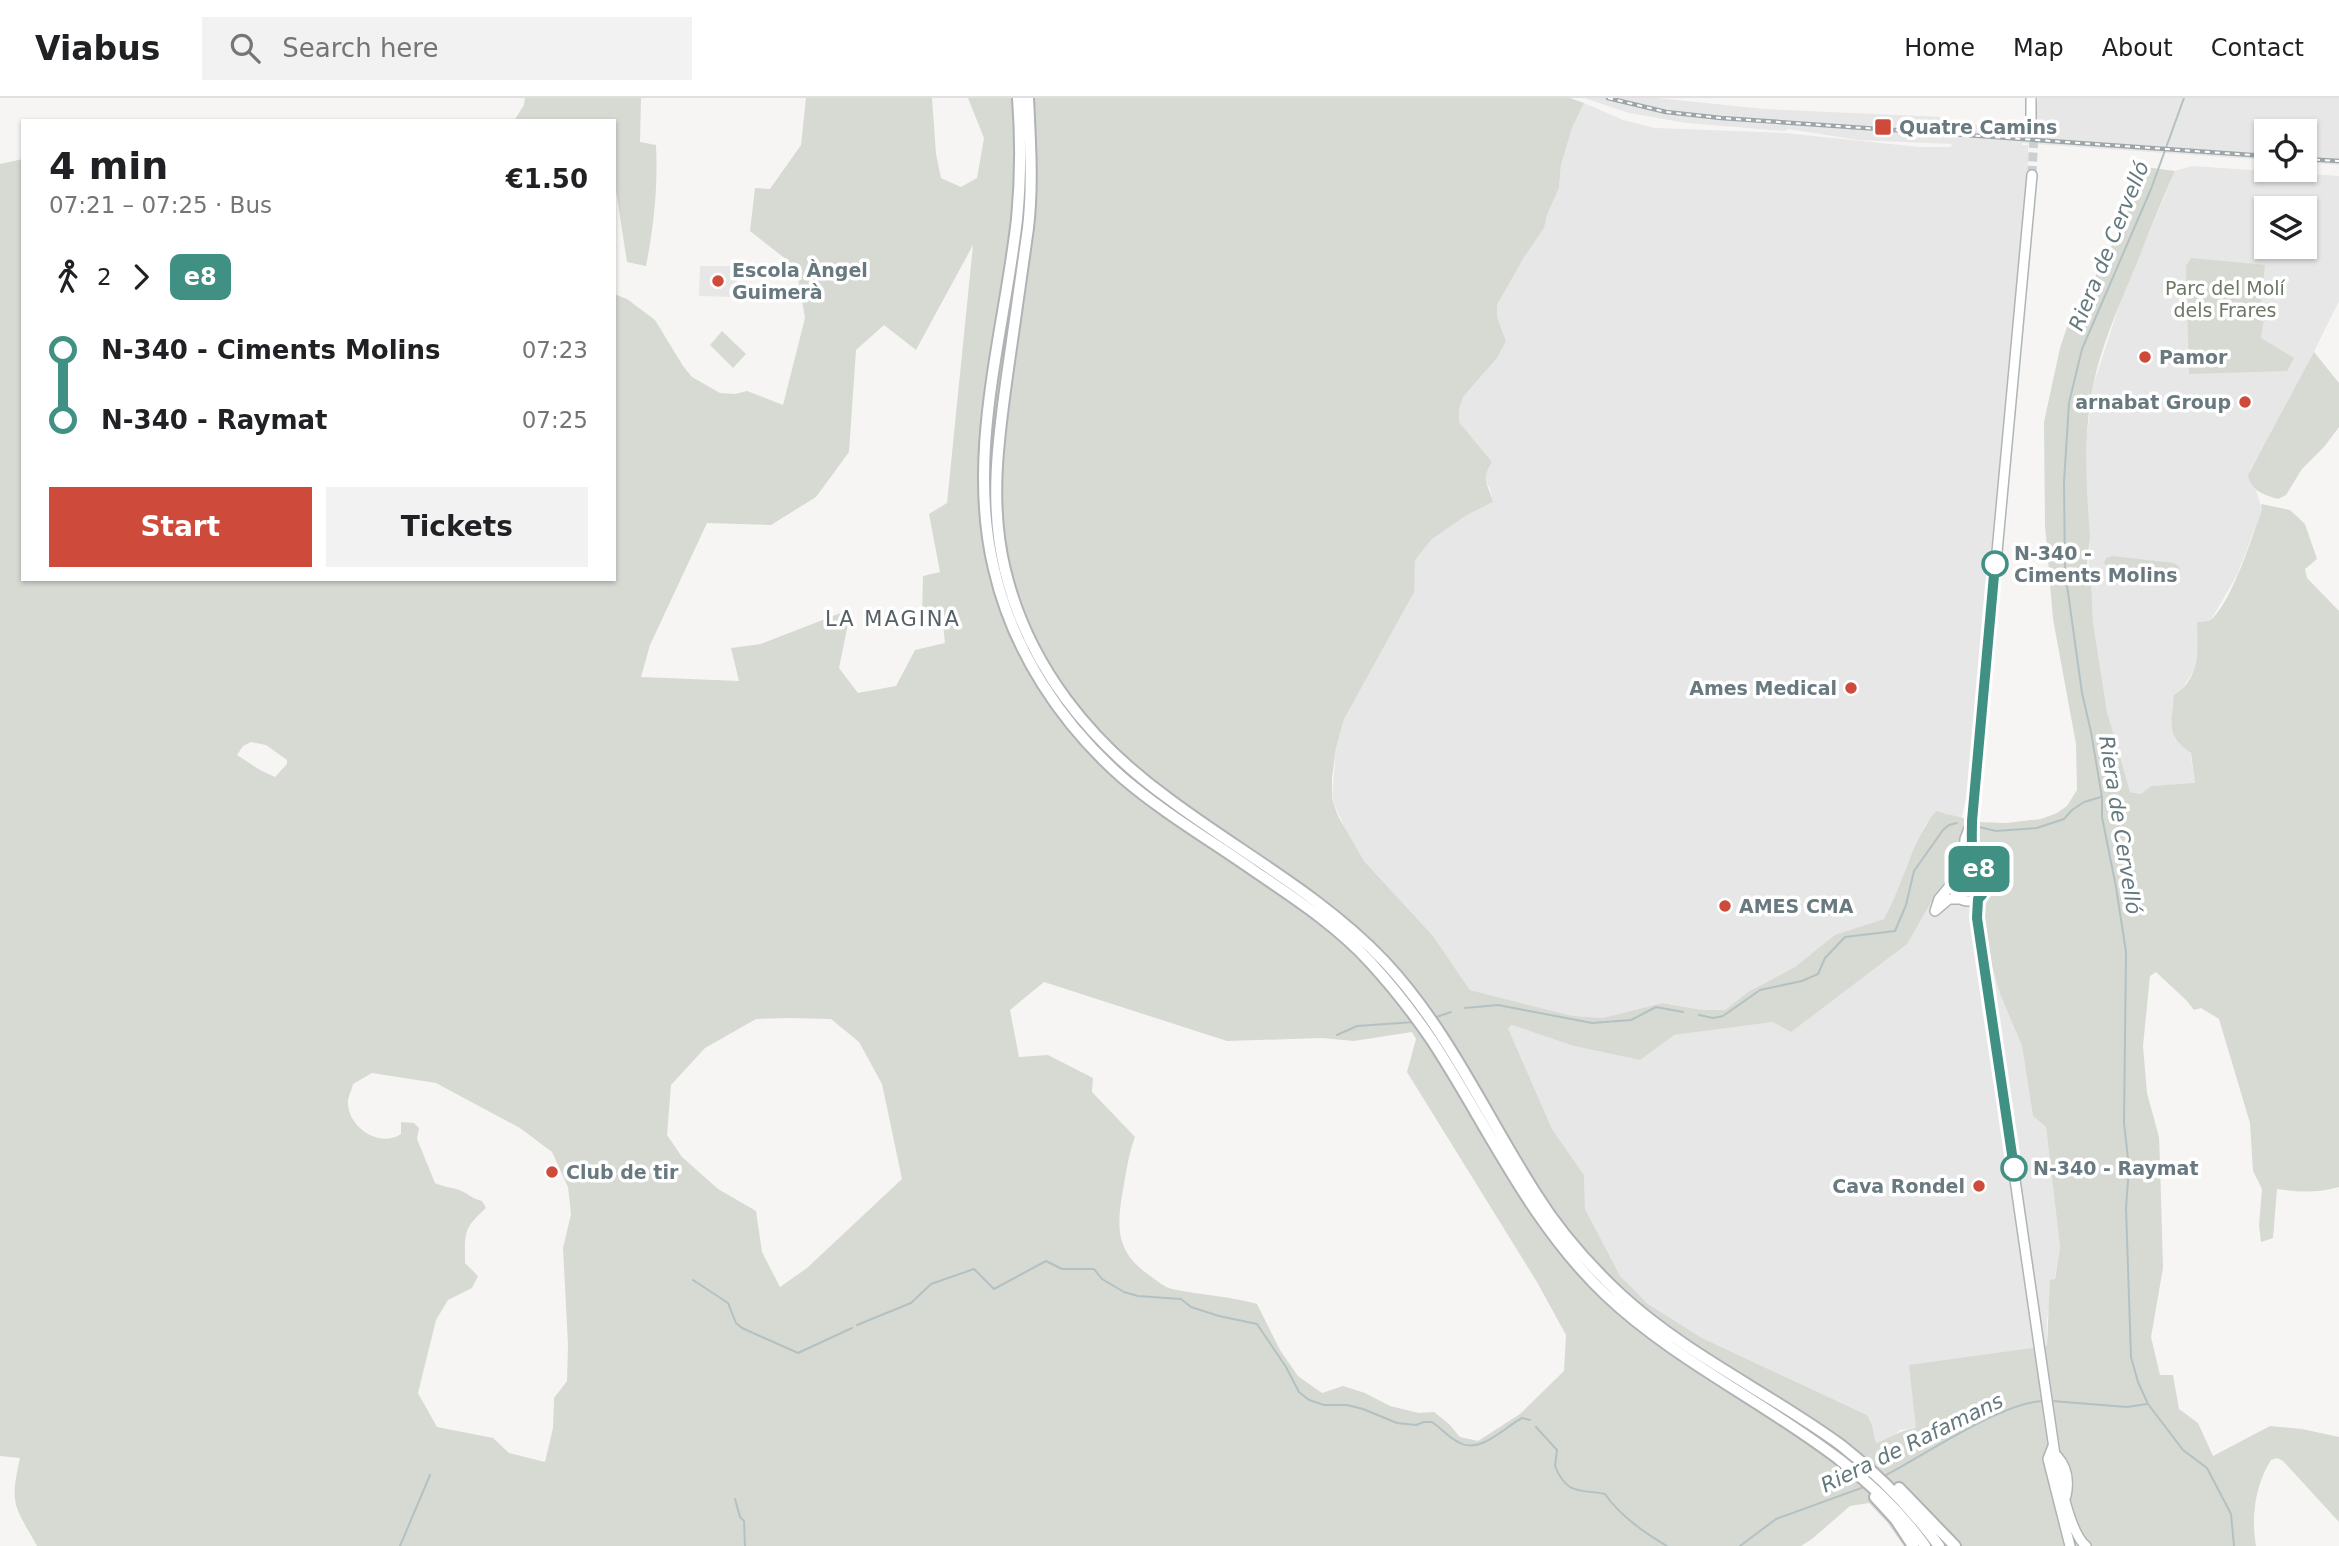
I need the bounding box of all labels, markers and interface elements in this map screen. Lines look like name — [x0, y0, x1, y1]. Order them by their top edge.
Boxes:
search box — [202, 17, 692, 80]
text: Viabus — [35, 29, 160, 68]
icon: search — [226, 29, 264, 67]
text: Search here — [282, 33, 438, 63]
text: Home — [1904, 34, 1975, 62]
text: Map — [2013, 34, 2064, 62]
text: About — [2102, 34, 2173, 62]
text: Contact — [2211, 34, 2304, 62]
place label: Quatre Camins — [1899, 116, 2057, 138]
marker: Quatre Camins — [1873, 117, 1893, 137]
map controls — [2254, 119, 2317, 259]
button: locate — [2254, 119, 2317, 182]
text: 4 min — [49, 144, 168, 188]
water label: Riera de Cervelló — [2064, 158, 2154, 334]
text: €1.50 — [506, 164, 588, 194]
text: 07:21 – 07:25 · Bus — [49, 192, 272, 218]
button: layers — [2254, 196, 2317, 259]
icon: walk — [49, 258, 87, 296]
icon: forward — [122, 258, 160, 296]
place label: Escola Àngel Guimerà — [732, 259, 868, 303]
text: e8 — [184, 263, 217, 291]
text: 2 — [97, 264, 112, 290]
marker: Escola Àngel Guimerà — [710, 273, 726, 289]
park label: Parc del Molí dels Frares — [2165, 277, 2286, 321]
text: N-340 - Ciments Molins — [101, 335, 440, 365]
text: 07:23 — [522, 337, 588, 363]
place label: Pamor — [2159, 346, 2228, 368]
marker: Pamor — [2137, 349, 2153, 365]
place label: arnabat Group — [2075, 391, 2231, 413]
marker: arnabat Group — [2237, 394, 2253, 410]
text: N-340 - Raymat — [101, 405, 328, 435]
text: 07:25 — [522, 407, 588, 433]
button: Start — [49, 487, 312, 567]
button: Tickets — [326, 487, 588, 567]
place label: N-340 - Ciments Molins — [2014, 542, 2178, 586]
marker: N-340 - Ciments Molins — [1982, 551, 2008, 577]
district label: LA MAGINA — [825, 607, 961, 631]
place label: Ames Medical — [1689, 677, 1837, 699]
marker: Ames Medical — [1843, 680, 1859, 696]
water label: Riera de Cervelló — [2094, 734, 2146, 916]
line badge: e8 — [1948, 846, 2010, 892]
text: e8 — [1963, 855, 1995, 883]
place label: AMES CMA — [1739, 895, 1854, 917]
marker: AMES CMA — [1717, 898, 1733, 914]
marker: N-340 - Raymat — [2001, 1155, 2027, 1181]
place label: N-340 - Raymat — [2033, 1157, 2199, 1179]
place label: Club de tir — [566, 1161, 679, 1183]
marker: Club de tir — [544, 1164, 560, 1180]
place label: Cava Rondel — [1832, 1175, 1965, 1197]
marker: Cava Rondel — [1971, 1178, 1987, 1194]
water label: Riera de Rafamans — [1817, 1388, 2007, 1498]

